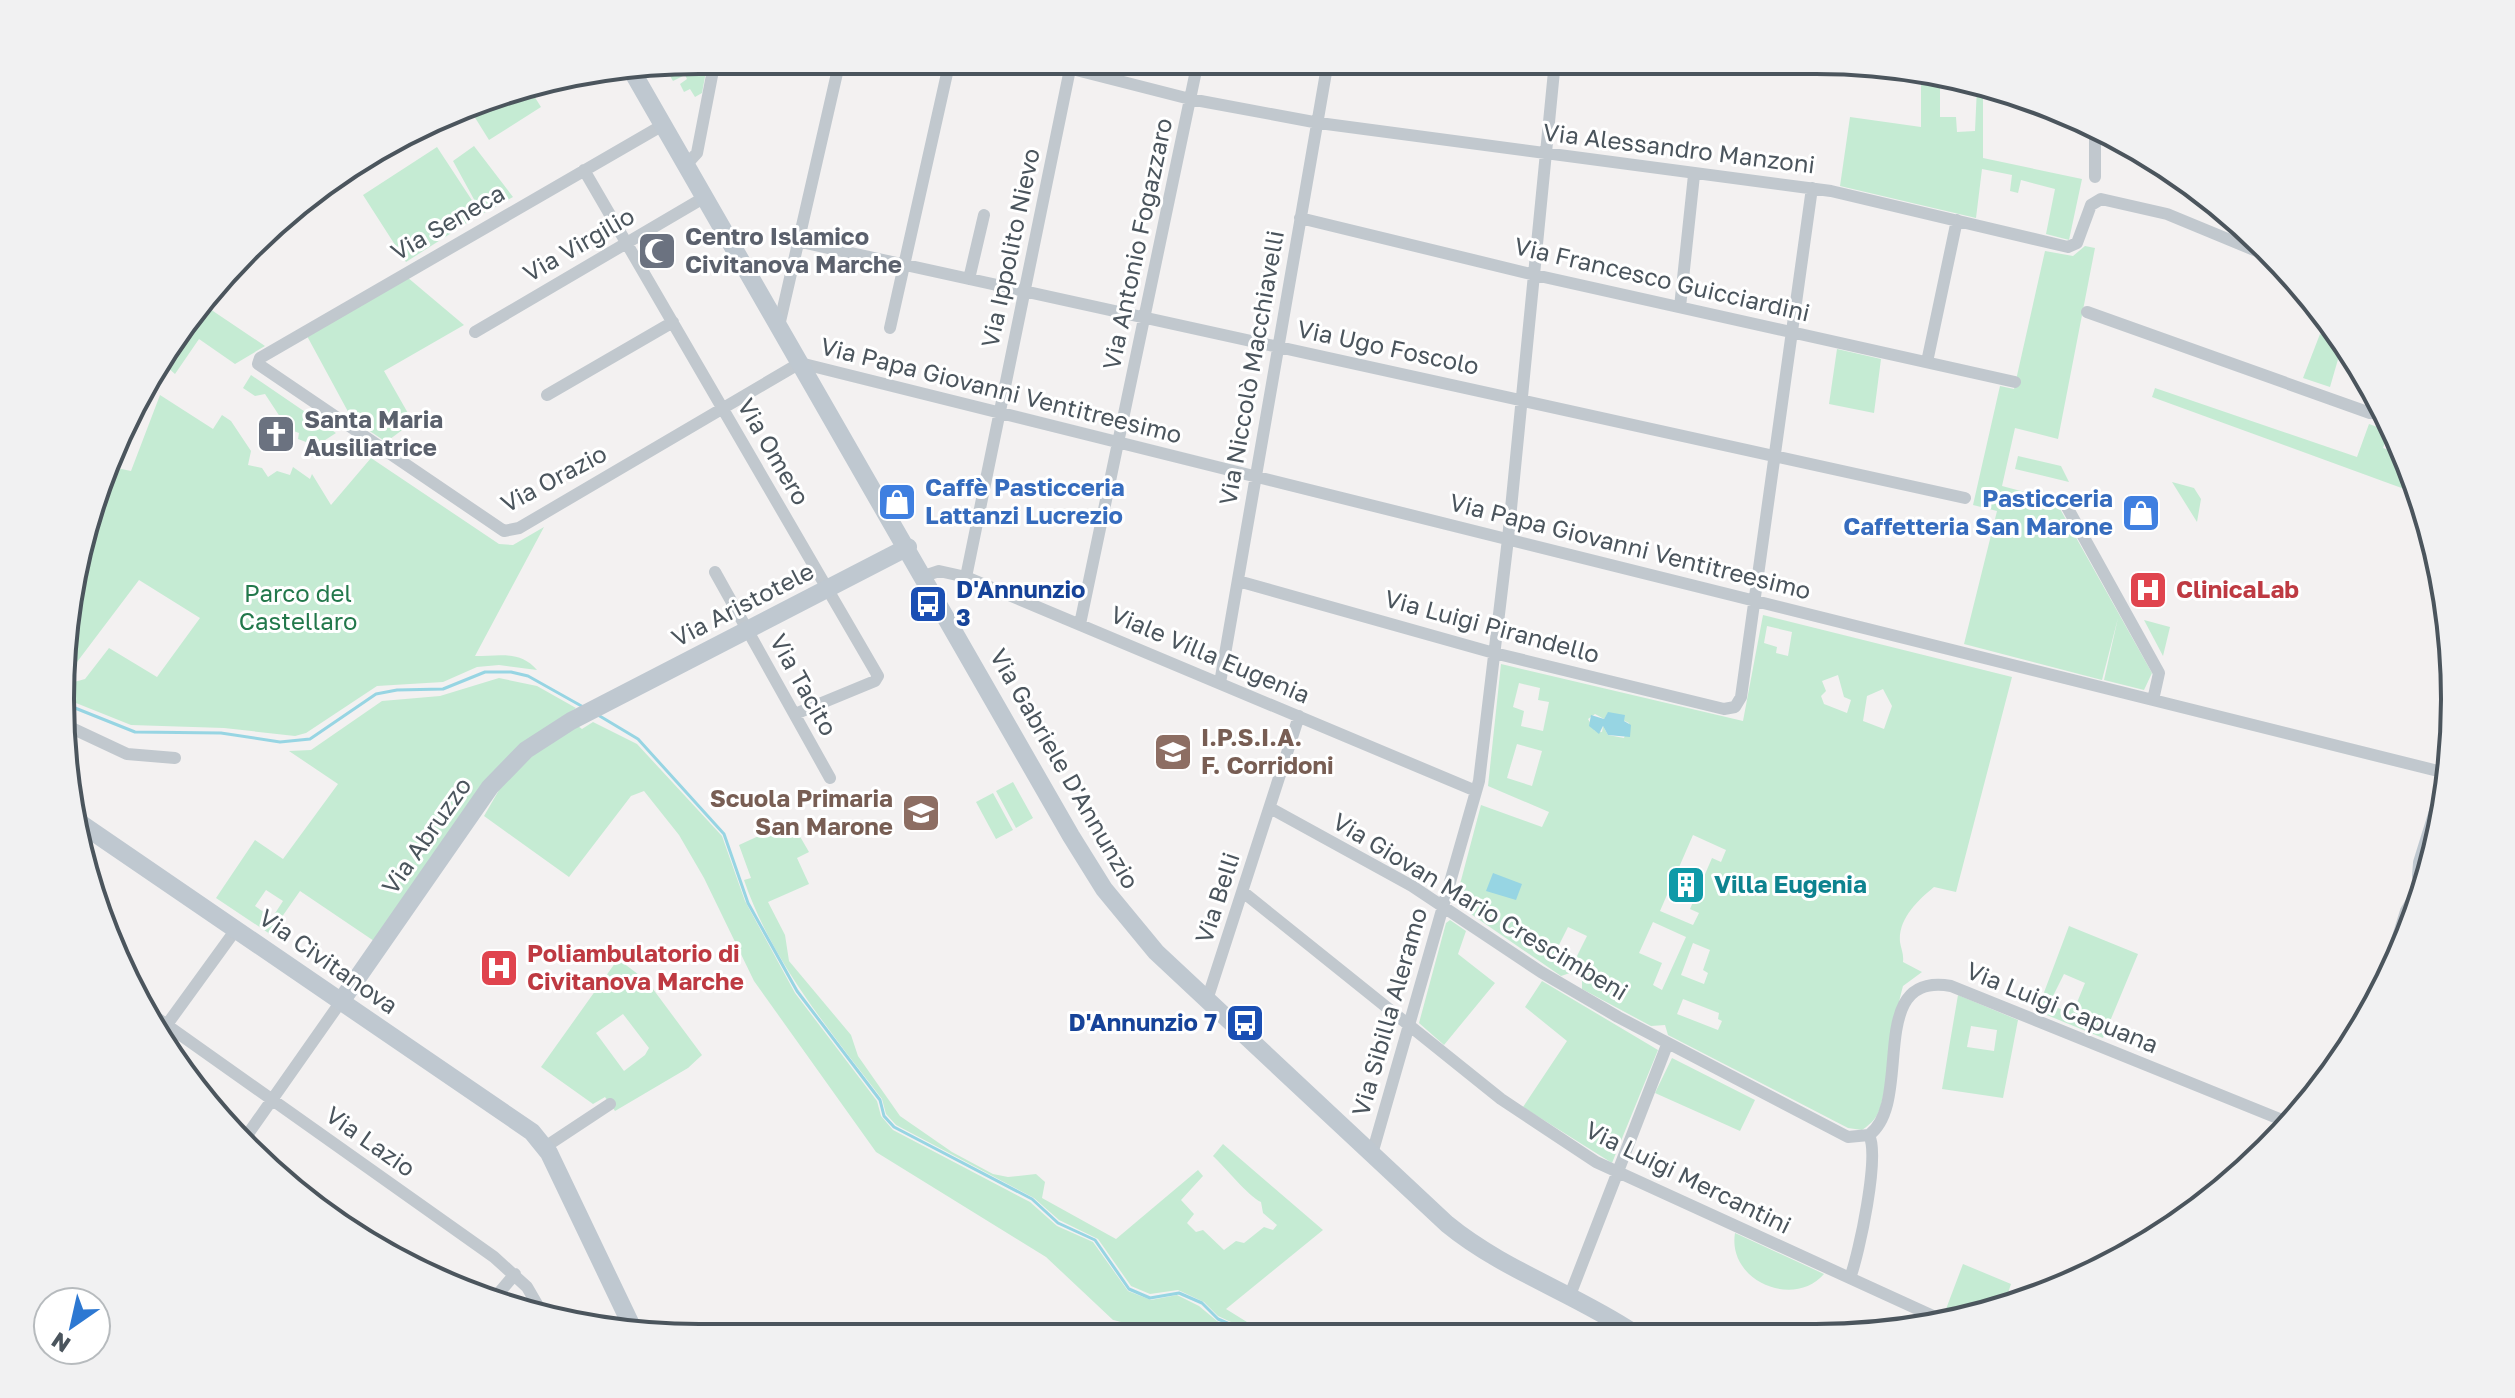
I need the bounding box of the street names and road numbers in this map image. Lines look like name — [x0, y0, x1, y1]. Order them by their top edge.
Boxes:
street label: Via Antonio Fogazzaro — [1096, 115, 1177, 372]
street label: Via Alessandro Manzoni — [1541, 116, 1817, 179]
street label: Via Ippolito Nievo — [974, 145, 1045, 350]
street label: Via Seneca — [385, 177, 509, 266]
street label: Via Virgilio — [518, 200, 639, 287]
street label: Via Niccolò Macchiavelli — [1212, 228, 1289, 507]
street label: Via Francesco Guicciardini — [1512, 230, 1813, 327]
street label: Via Ugo Foscolo — [1295, 313, 1482, 380]
street label: Via Papa Giovanni Ventitreesimo — [818, 331, 1185, 449]
street label: Via Omero — [732, 393, 816, 510]
street label: Via Orazio — [495, 438, 611, 518]
street label: Via Papa Giovanni Ventitreesimo — [1447, 487, 1814, 605]
street label: Via Aristotele — [666, 555, 818, 652]
street label: Via Luigi Pirandello — [1382, 583, 1603, 668]
street label: Viale Villa Eugenia — [1107, 599, 1315, 709]
street label: Via Tacito — [765, 628, 844, 740]
street label: Via Gabriele D'Annunzio — [985, 643, 1146, 893]
street label: Via Abruzzo — [375, 771, 477, 899]
street label: Via Giovan Mario Crescimbeni — [1328, 806, 1634, 1006]
street label: Via Belli — [1188, 848, 1245, 947]
street label: Via Civitanova — [254, 902, 404, 1019]
street label: Via Sibilla Aleramo — [1345, 904, 1432, 1119]
street label: Via Luigi Capuana — [1962, 955, 2163, 1058]
street label: Via Lazio — [321, 1099, 421, 1182]
street label: Via Luigi Mercantini — [1581, 1114, 1796, 1239]

